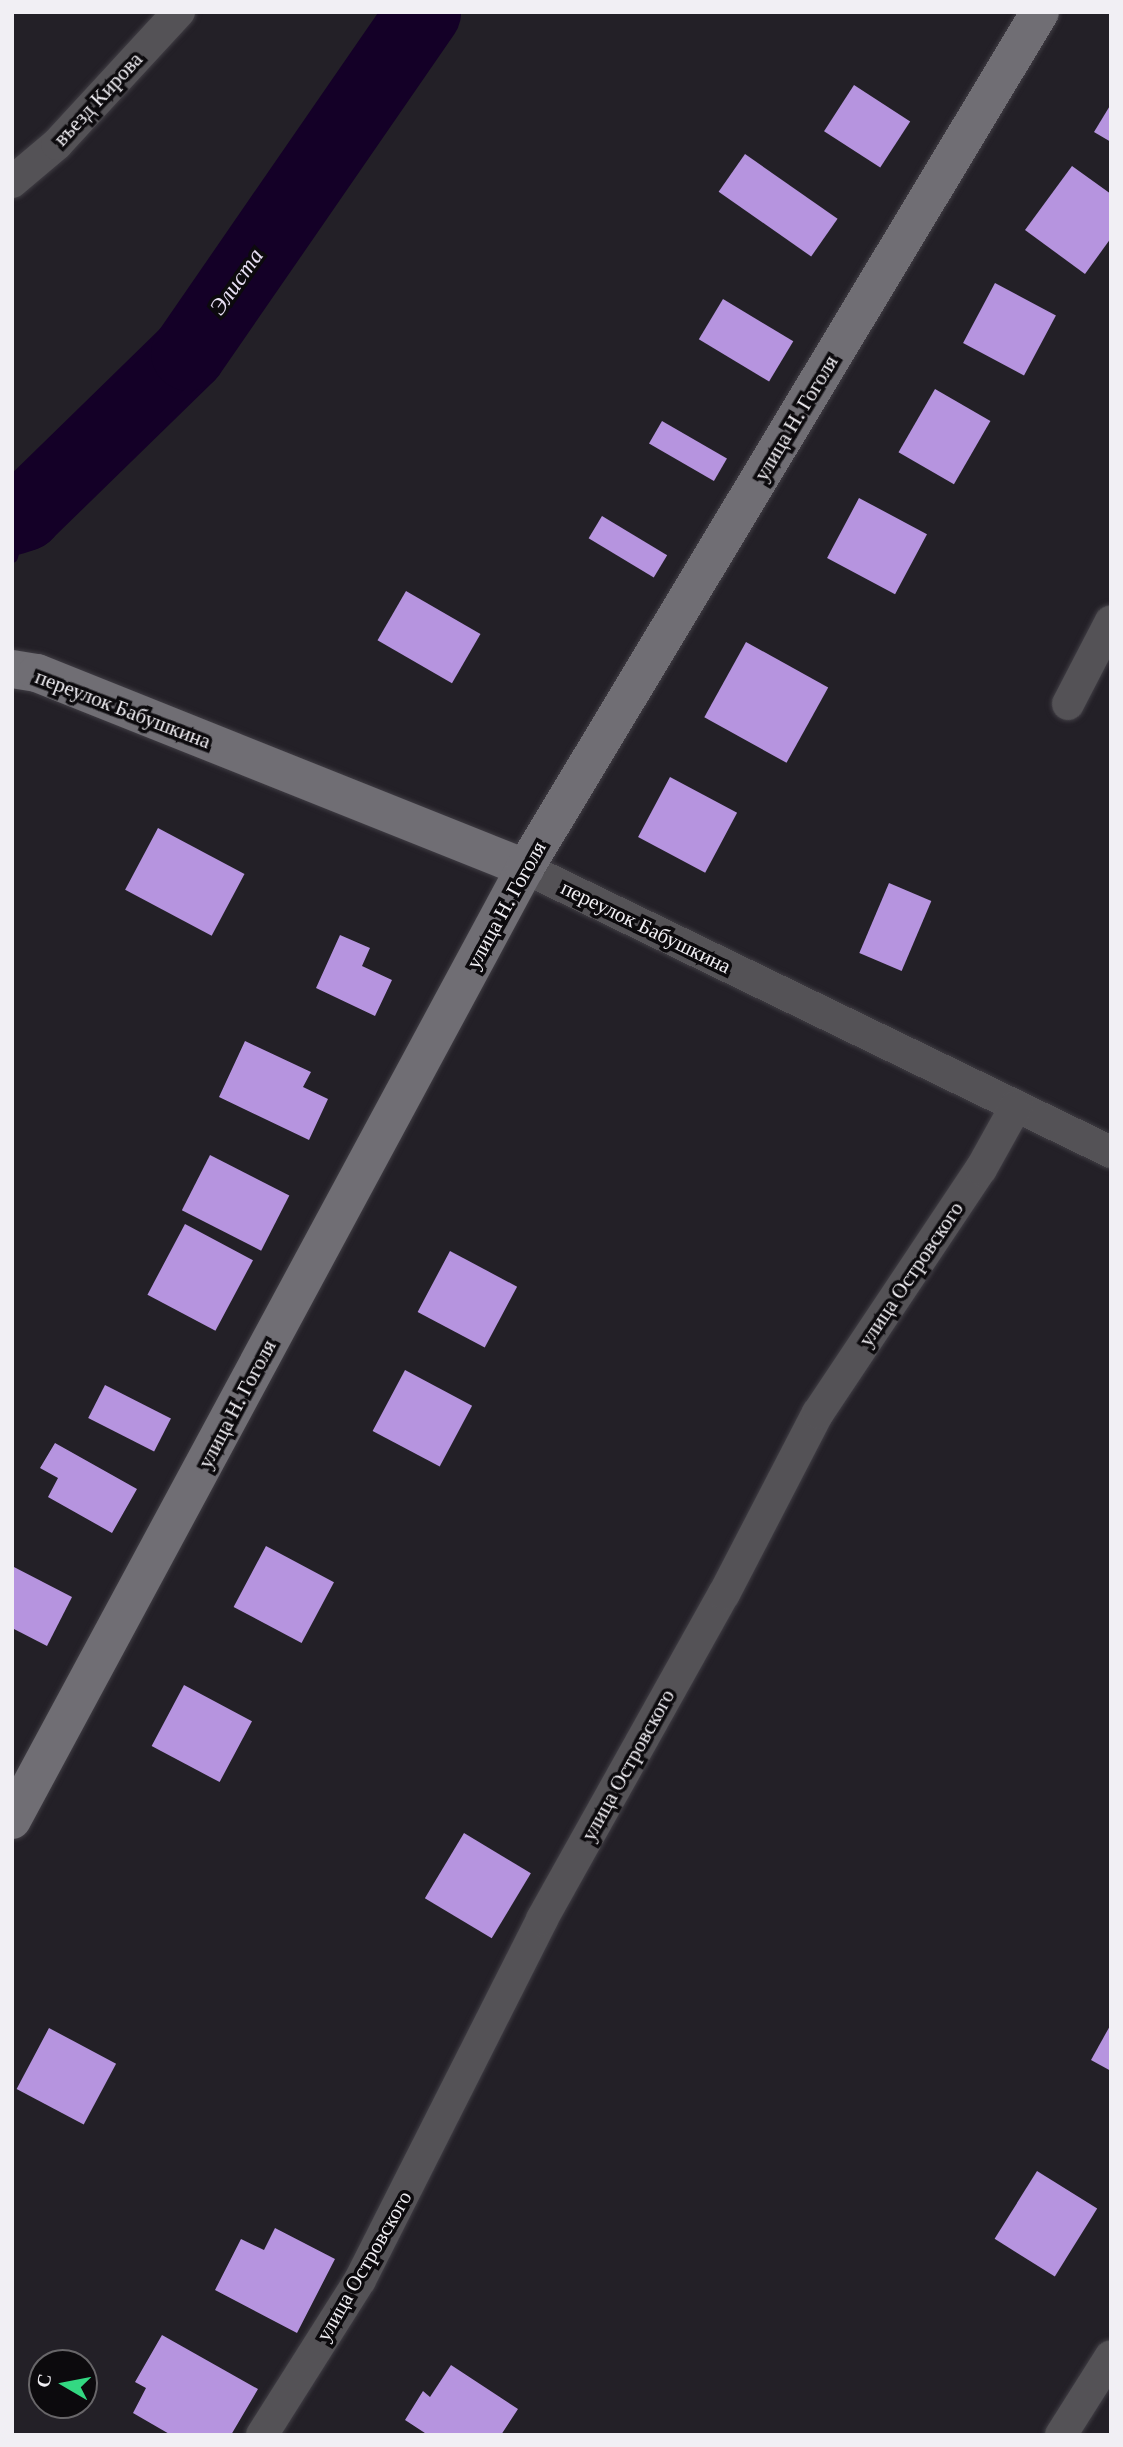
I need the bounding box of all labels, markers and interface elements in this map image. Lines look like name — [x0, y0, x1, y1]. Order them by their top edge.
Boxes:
street label: въезд Кирова — [48, 47, 148, 151]
water label: Элиста — [204, 243, 270, 321]
street label: улица Н. Гоголя — [749, 351, 843, 485]
street label: переулок Бабушкина — [32, 664, 214, 754]
street label: улица Н. Гоголя — [461, 837, 551, 973]
street label: переулок Бабушкина — [557, 875, 735, 979]
street label: улица Островского — [853, 1197, 969, 1351]
street label: улица Н. Гоголя — [193, 1335, 281, 1473]
street label: улица Островского — [576, 1685, 680, 1845]
street label: улица Островского — [311, 2186, 417, 2346]
north arrow — [28, 2349, 98, 2419]
text: С — [32, 2372, 55, 2389]

